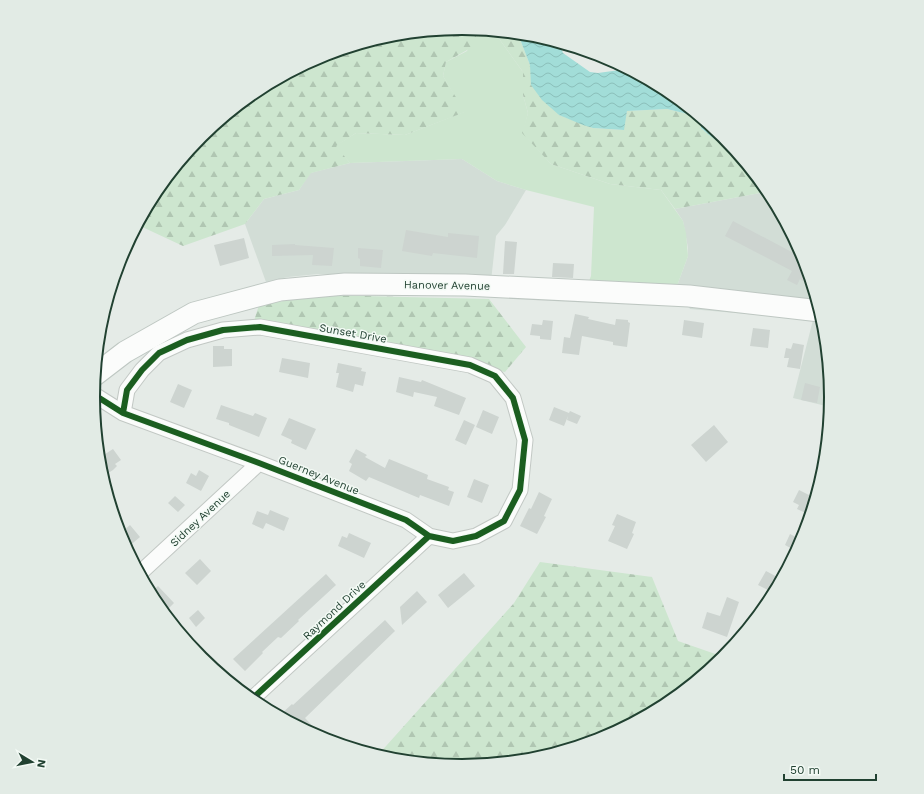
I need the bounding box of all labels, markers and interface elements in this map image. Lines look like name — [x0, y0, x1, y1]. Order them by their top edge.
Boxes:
street label: Hanover Avenue — [404, 278, 490, 293]
street label: Sunset Drive — [318, 321, 388, 346]
street label: Guerney Avenue — [276, 453, 361, 498]
street label: Sidney Avenue — [168, 487, 233, 549]
street label: Raymond Drive — [300, 578, 368, 643]
north arrow — [12, 742, 52, 782]
scale bar — [784, 756, 876, 782]
text: N — [34, 759, 48, 769]
text: 50 m — [790, 763, 820, 777]

